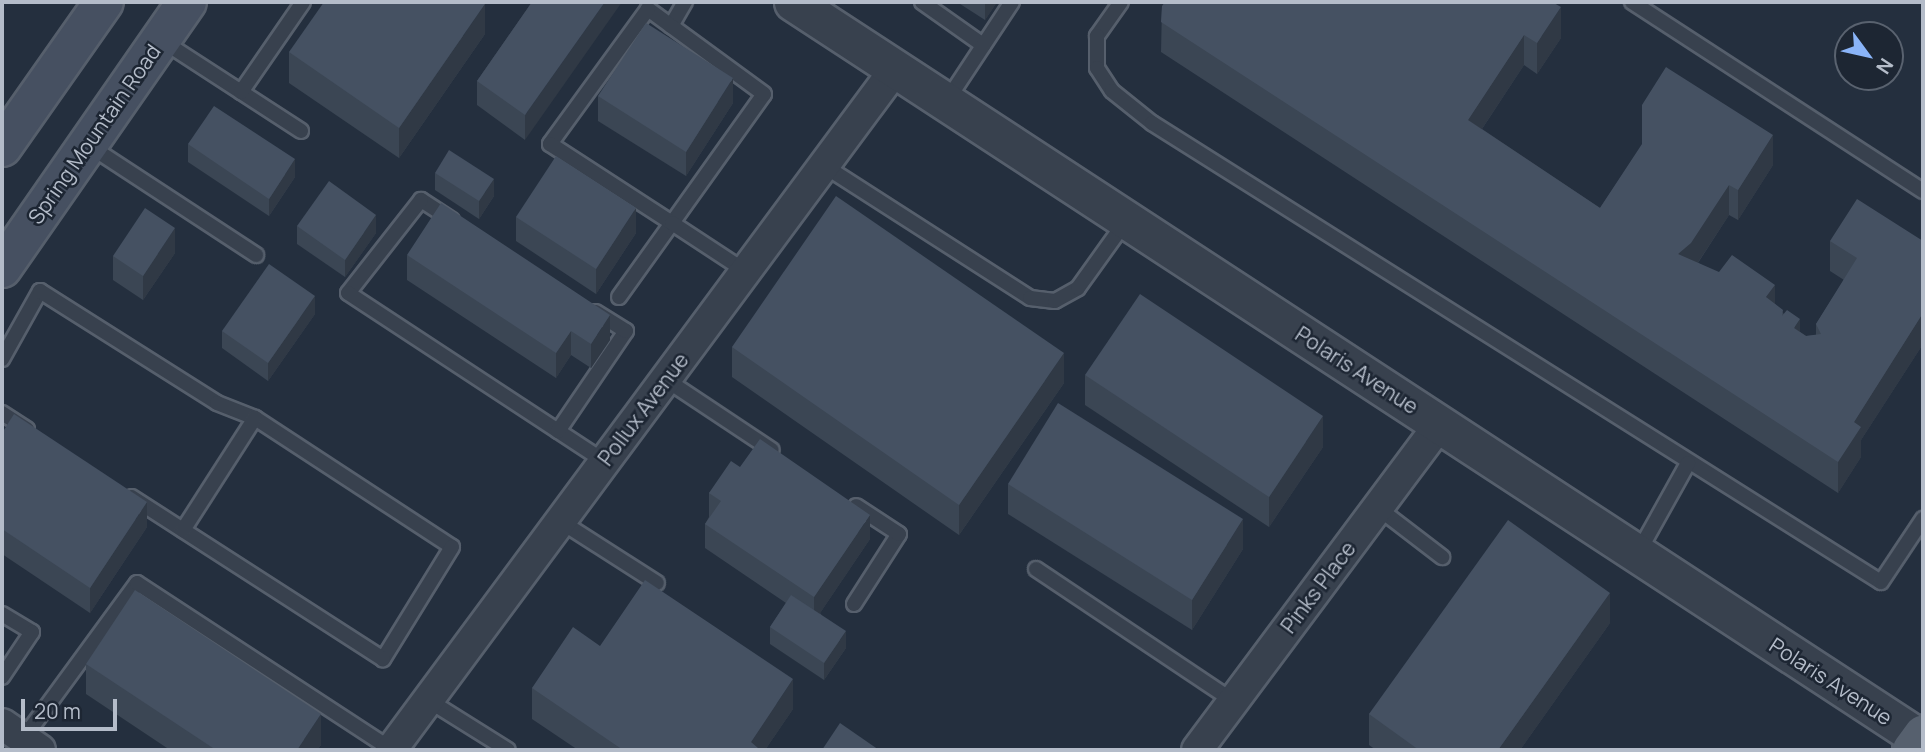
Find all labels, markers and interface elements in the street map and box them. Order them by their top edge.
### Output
north arrow [1834,21,1904,91]
street label: Spring Mountain Road [22,39,166,229]
text: N [1870,54,1900,79]
street label: Polaris Avenue [1291,321,1423,419]
street label: Pollux Avenue [592,348,694,470]
street label: Pinks Place [1275,536,1361,638]
street label: Polaris Avenue [1765,632,1897,730]
scale bar [24,686,121,730]
text: 20 m [34,697,81,725]

